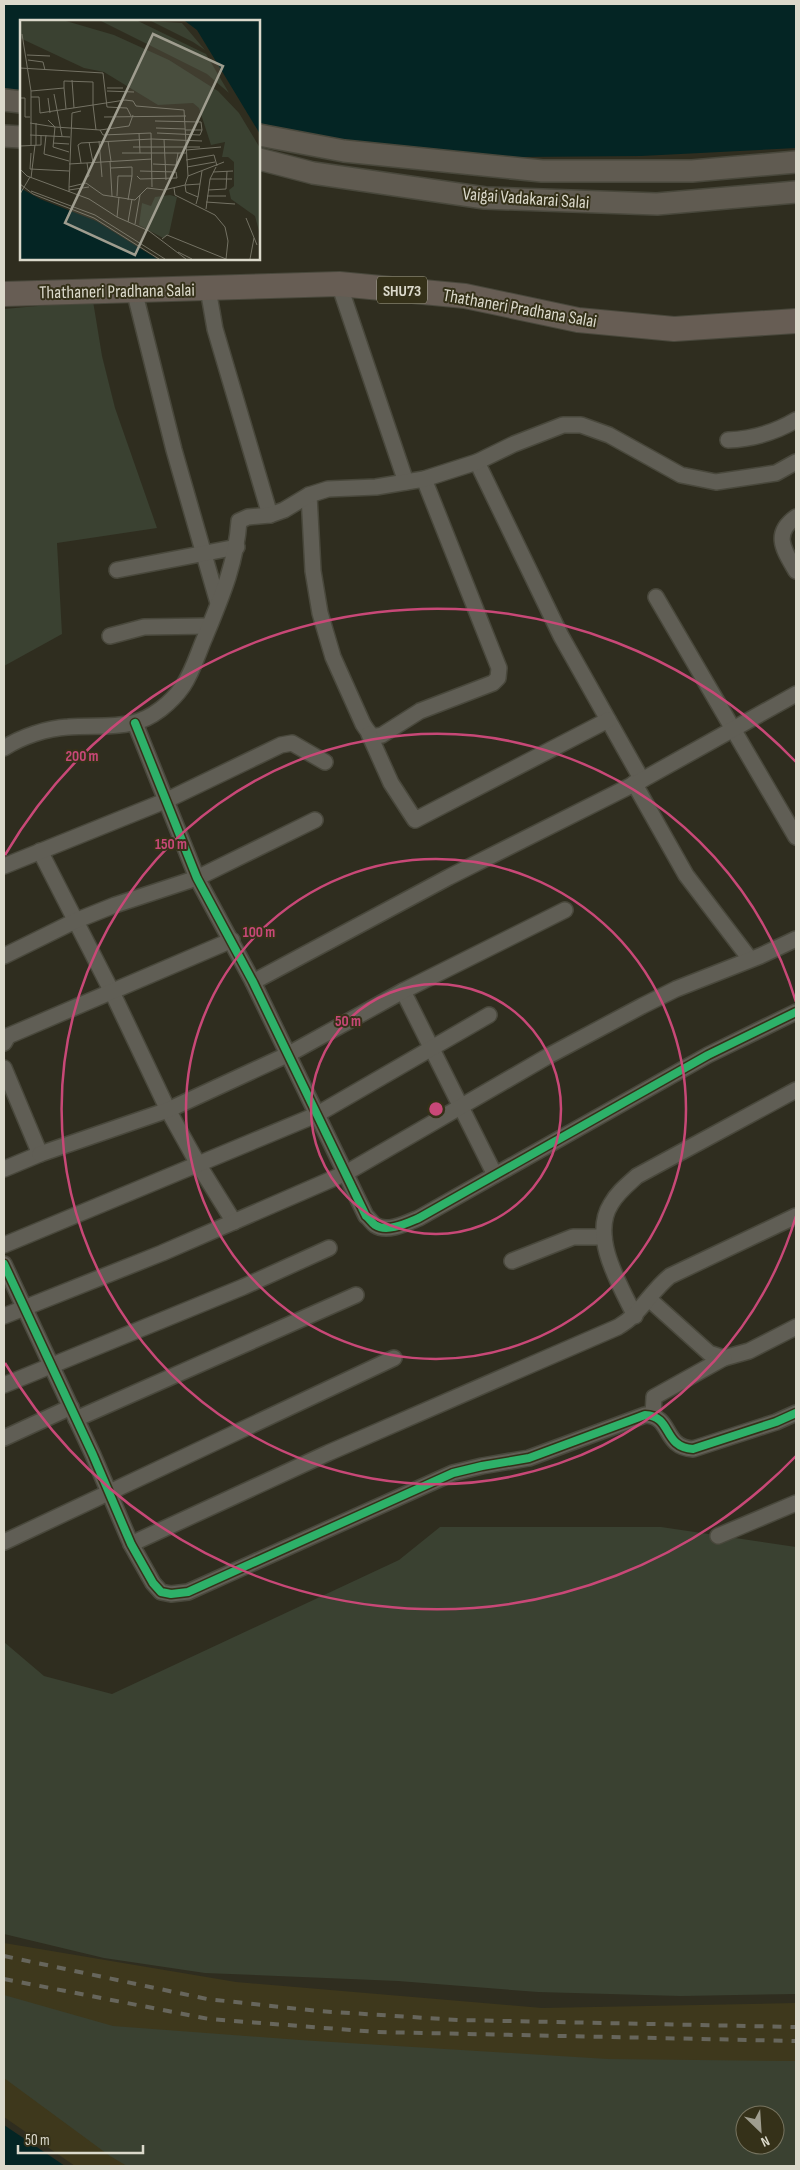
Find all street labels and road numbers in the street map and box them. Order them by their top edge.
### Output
street label: Vaigai Vadakarai Salai [462,184,590,213]
road number: SHU73 [377,276,427,304]
street label: Thathaneri Pradhana Salai [39,280,195,303]
street label: Thathaneri Pradhana Salai [442,285,598,332]

